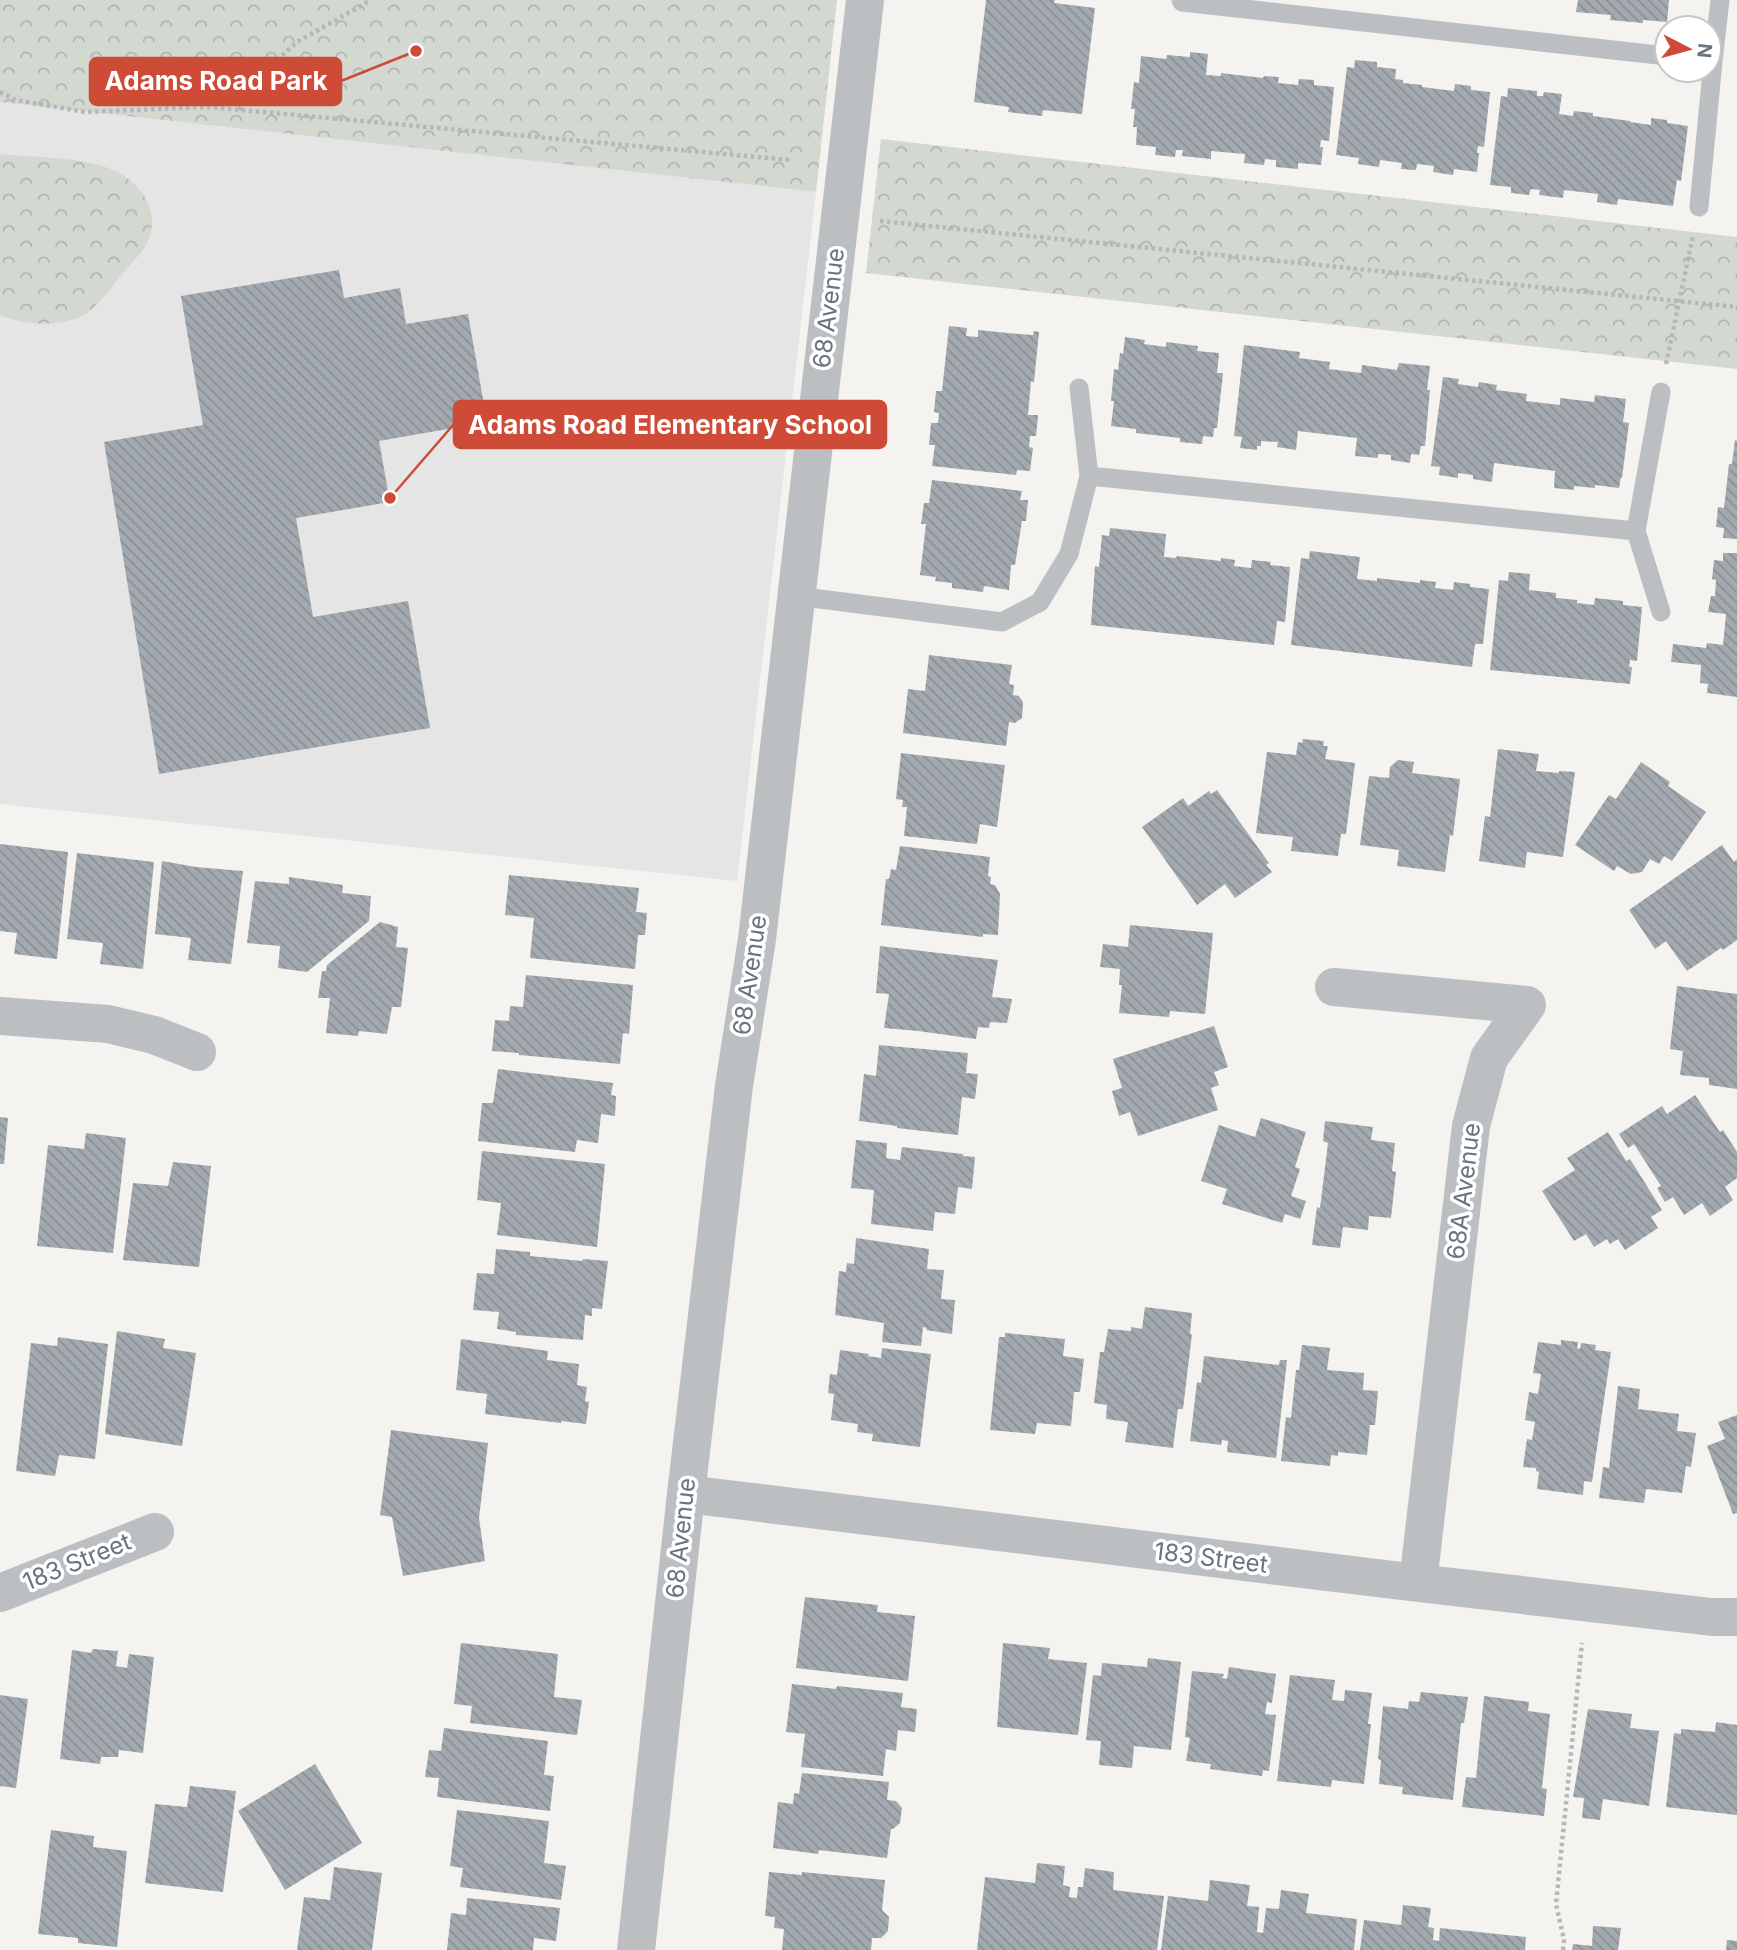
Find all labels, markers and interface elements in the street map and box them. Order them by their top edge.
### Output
north arrow [1653,14,1723,84]
text: N [1692,42,1717,59]
callout: Adams Road Park [90,58,341,105]
text: Adams Road Park [104,65,328,96]
street label: 68 Avenue [807,246,850,370]
callout: Adams Road Elementary School [454,401,886,448]
text: Adams Road Elementary School [468,409,872,440]
street label: 68 Avenue [727,913,772,1037]
street label: 68A Avenue [1441,1121,1486,1261]
street label: 68 Avenue [660,1476,701,1600]
street label: 183 Street [19,1527,135,1596]
street label: 183 Street [1153,1536,1270,1579]

